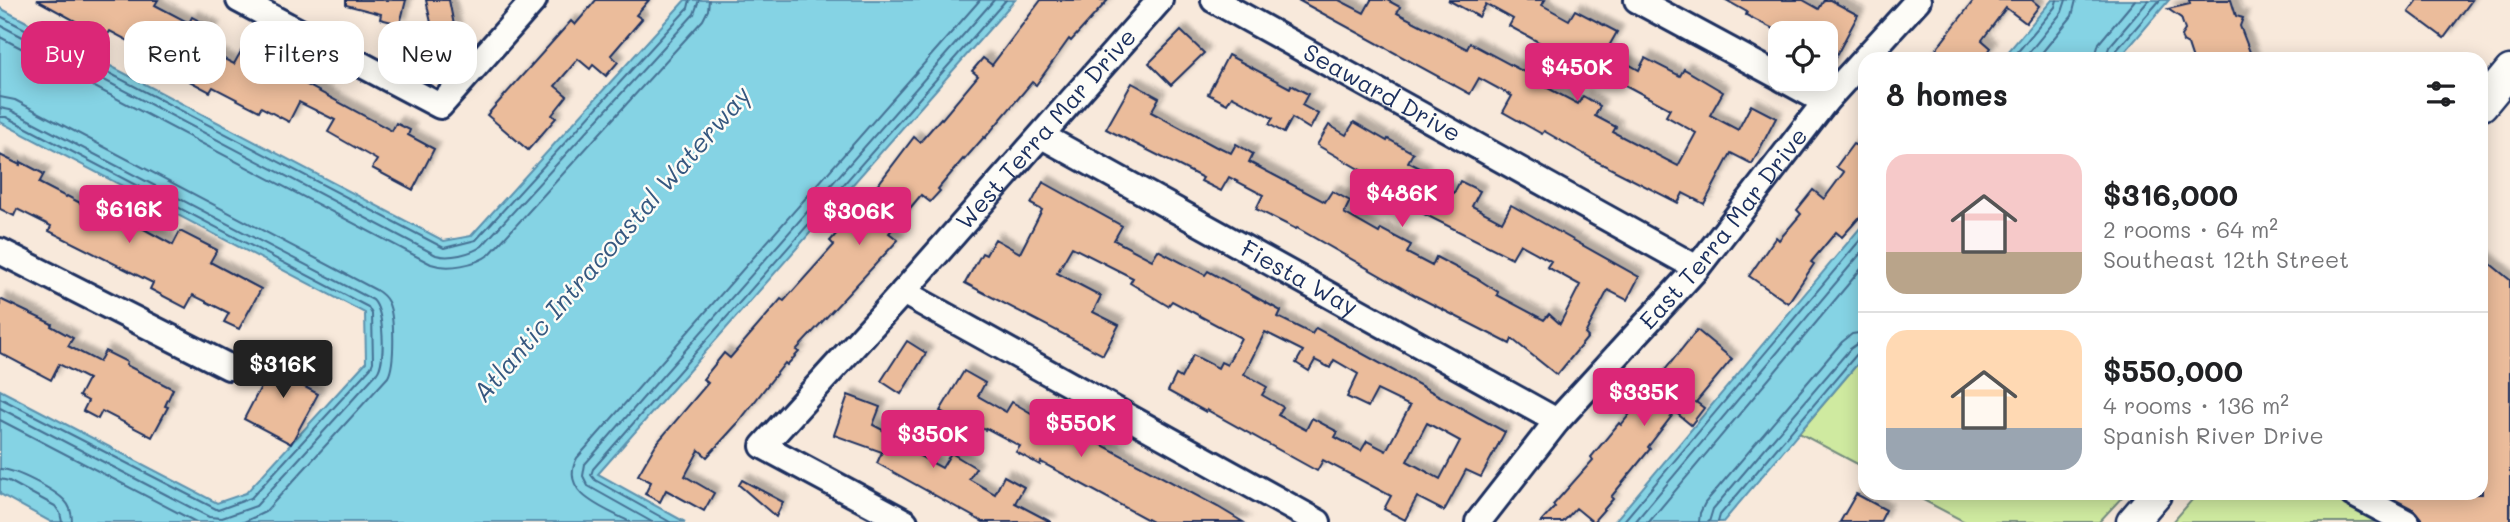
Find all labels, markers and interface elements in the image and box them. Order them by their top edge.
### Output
chip: Buy [21,21,110,84]
chip: Rent [124,21,226,84]
chip: Filters [240,21,364,84]
chip: New [378,21,477,84]
street label: West Terra Mar Drive [948,21,1142,235]
map controls [1768,21,1838,91]
button: locate [1768,21,1838,91]
street label: Seaward Drive [1298,36,1467,148]
pin: $450K [1528,43,1626,103]
text: $450K [1541,51,1613,81]
text: 8 homes [1886,74,2008,114]
icon: filters [2422,75,2460,113]
water label: Atlantic Intracoastal Waterway [465,78,758,408]
street label: East Terra Mar Drive [1632,121,1814,335]
pin: $486K [1353,170,1451,229]
text: $316,000 [2103,174,2238,214]
text: $486K [1366,177,1438,207]
icon: home [1942,182,2026,266]
pin: $616K [80,186,178,245]
pin: $306K [810,188,908,247]
text: $616K [95,193,163,223]
text: $306K [823,195,895,225]
text: 2 rooms · 64 m² [2103,214,2278,244]
street label: Fiesta Way [1236,232,1364,322]
text: Southeast 12th Street [2103,244,2349,274]
pin: $316K [234,340,332,400]
text: $316K [249,348,317,378]
text: $550,000 [2103,350,2243,390]
icon: home [1942,358,2026,442]
pin: $335K [1595,368,1693,428]
text: $335K [1609,376,1679,406]
text: 4 rooms · 136 m² [2103,390,2289,420]
pin: $550K [1032,400,1130,459]
text: $550K [1045,407,1117,437]
pin: $350K [884,410,982,470]
text: $350K [897,418,969,448]
text: Spanish River Drive [2103,420,2324,450]

